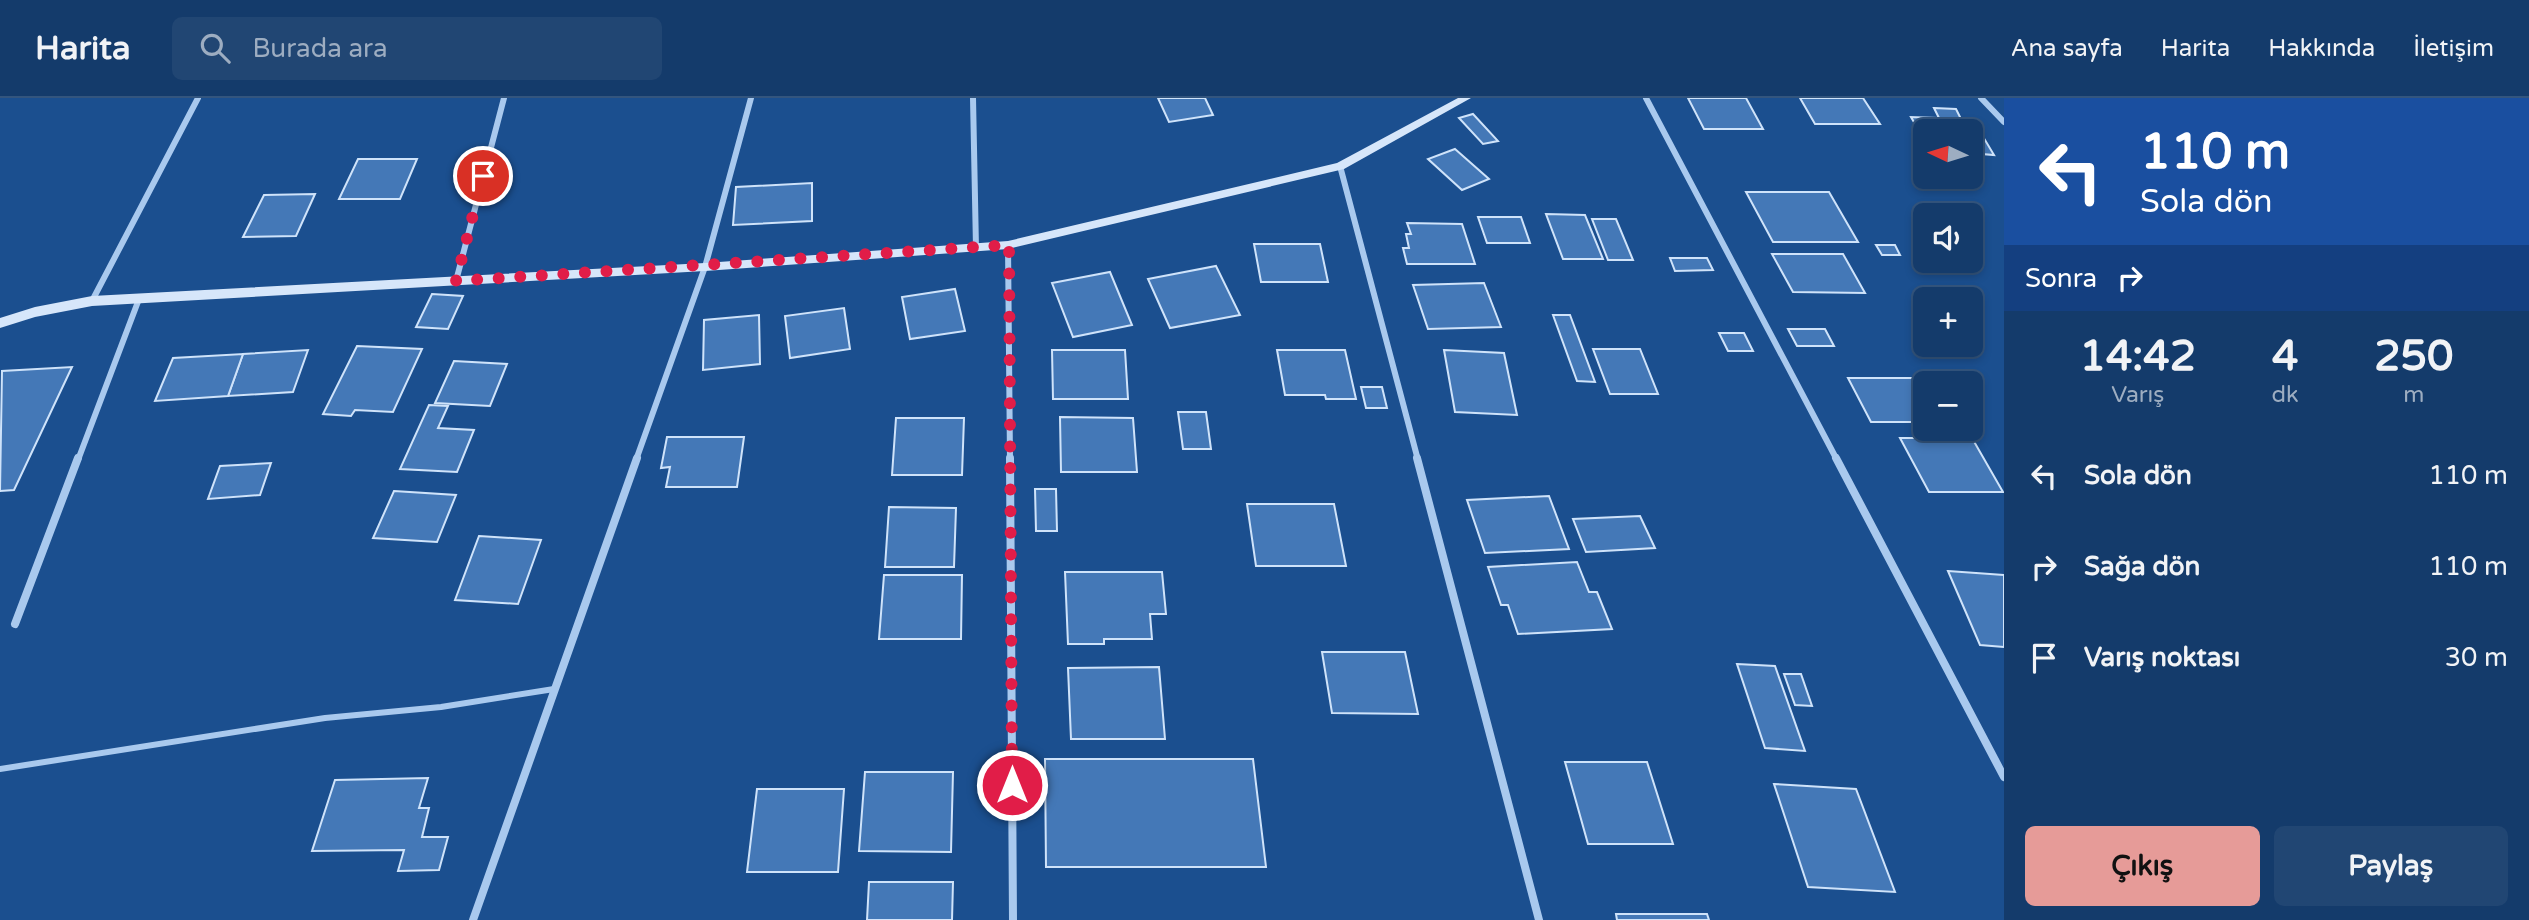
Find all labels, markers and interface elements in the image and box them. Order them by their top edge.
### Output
search box [172,17,662,80]
text: Harita [35,29,130,68]
icon: search [196,29,234,67]
text: Burada ara [252,33,388,64]
text: Ana sayfa [2011,34,2123,63]
text: Harita [2161,34,2230,63]
text: Hakkında [2268,34,2375,63]
text: İletişim [2413,34,2494,63]
north arrow [1913,119,1983,189]
map controls [1913,119,1983,441]
text: 110 m [2140,123,2290,182]
icon: left [2025,126,2116,217]
pin [453,146,513,206]
icon: arrive [464,157,502,195]
text: Sola dön [2140,183,2273,221]
button: sound [1913,203,1983,273]
icon: right [2111,259,2149,297]
text: Sonra [2025,263,2097,294]
button: + [1913,287,1983,357]
text: 14:42 [2080,331,2196,382]
text: 4 [2272,331,2298,382]
text: 250 [2374,331,2453,382]
button: − [1913,371,1983,441]
text: Varış [2111,381,2164,409]
text: dk [2272,381,2299,409]
text: m [2403,381,2424,409]
icon: left [2025,457,2063,495]
text: Sola dön [2084,460,2192,491]
text: 110 m [2428,460,2508,491]
icon: right [2025,548,2063,586]
text: Sağa dön [2084,551,2200,582]
text: 110 m [2428,551,2508,582]
icon: arrive [2025,639,2063,677]
text: Varış noktası [2084,642,2240,673]
text: 30 m [2445,642,2508,673]
position arrow [975,748,1049,822]
button: Çıkış [2025,826,2260,906]
button: Paylaş [2274,826,2508,906]

